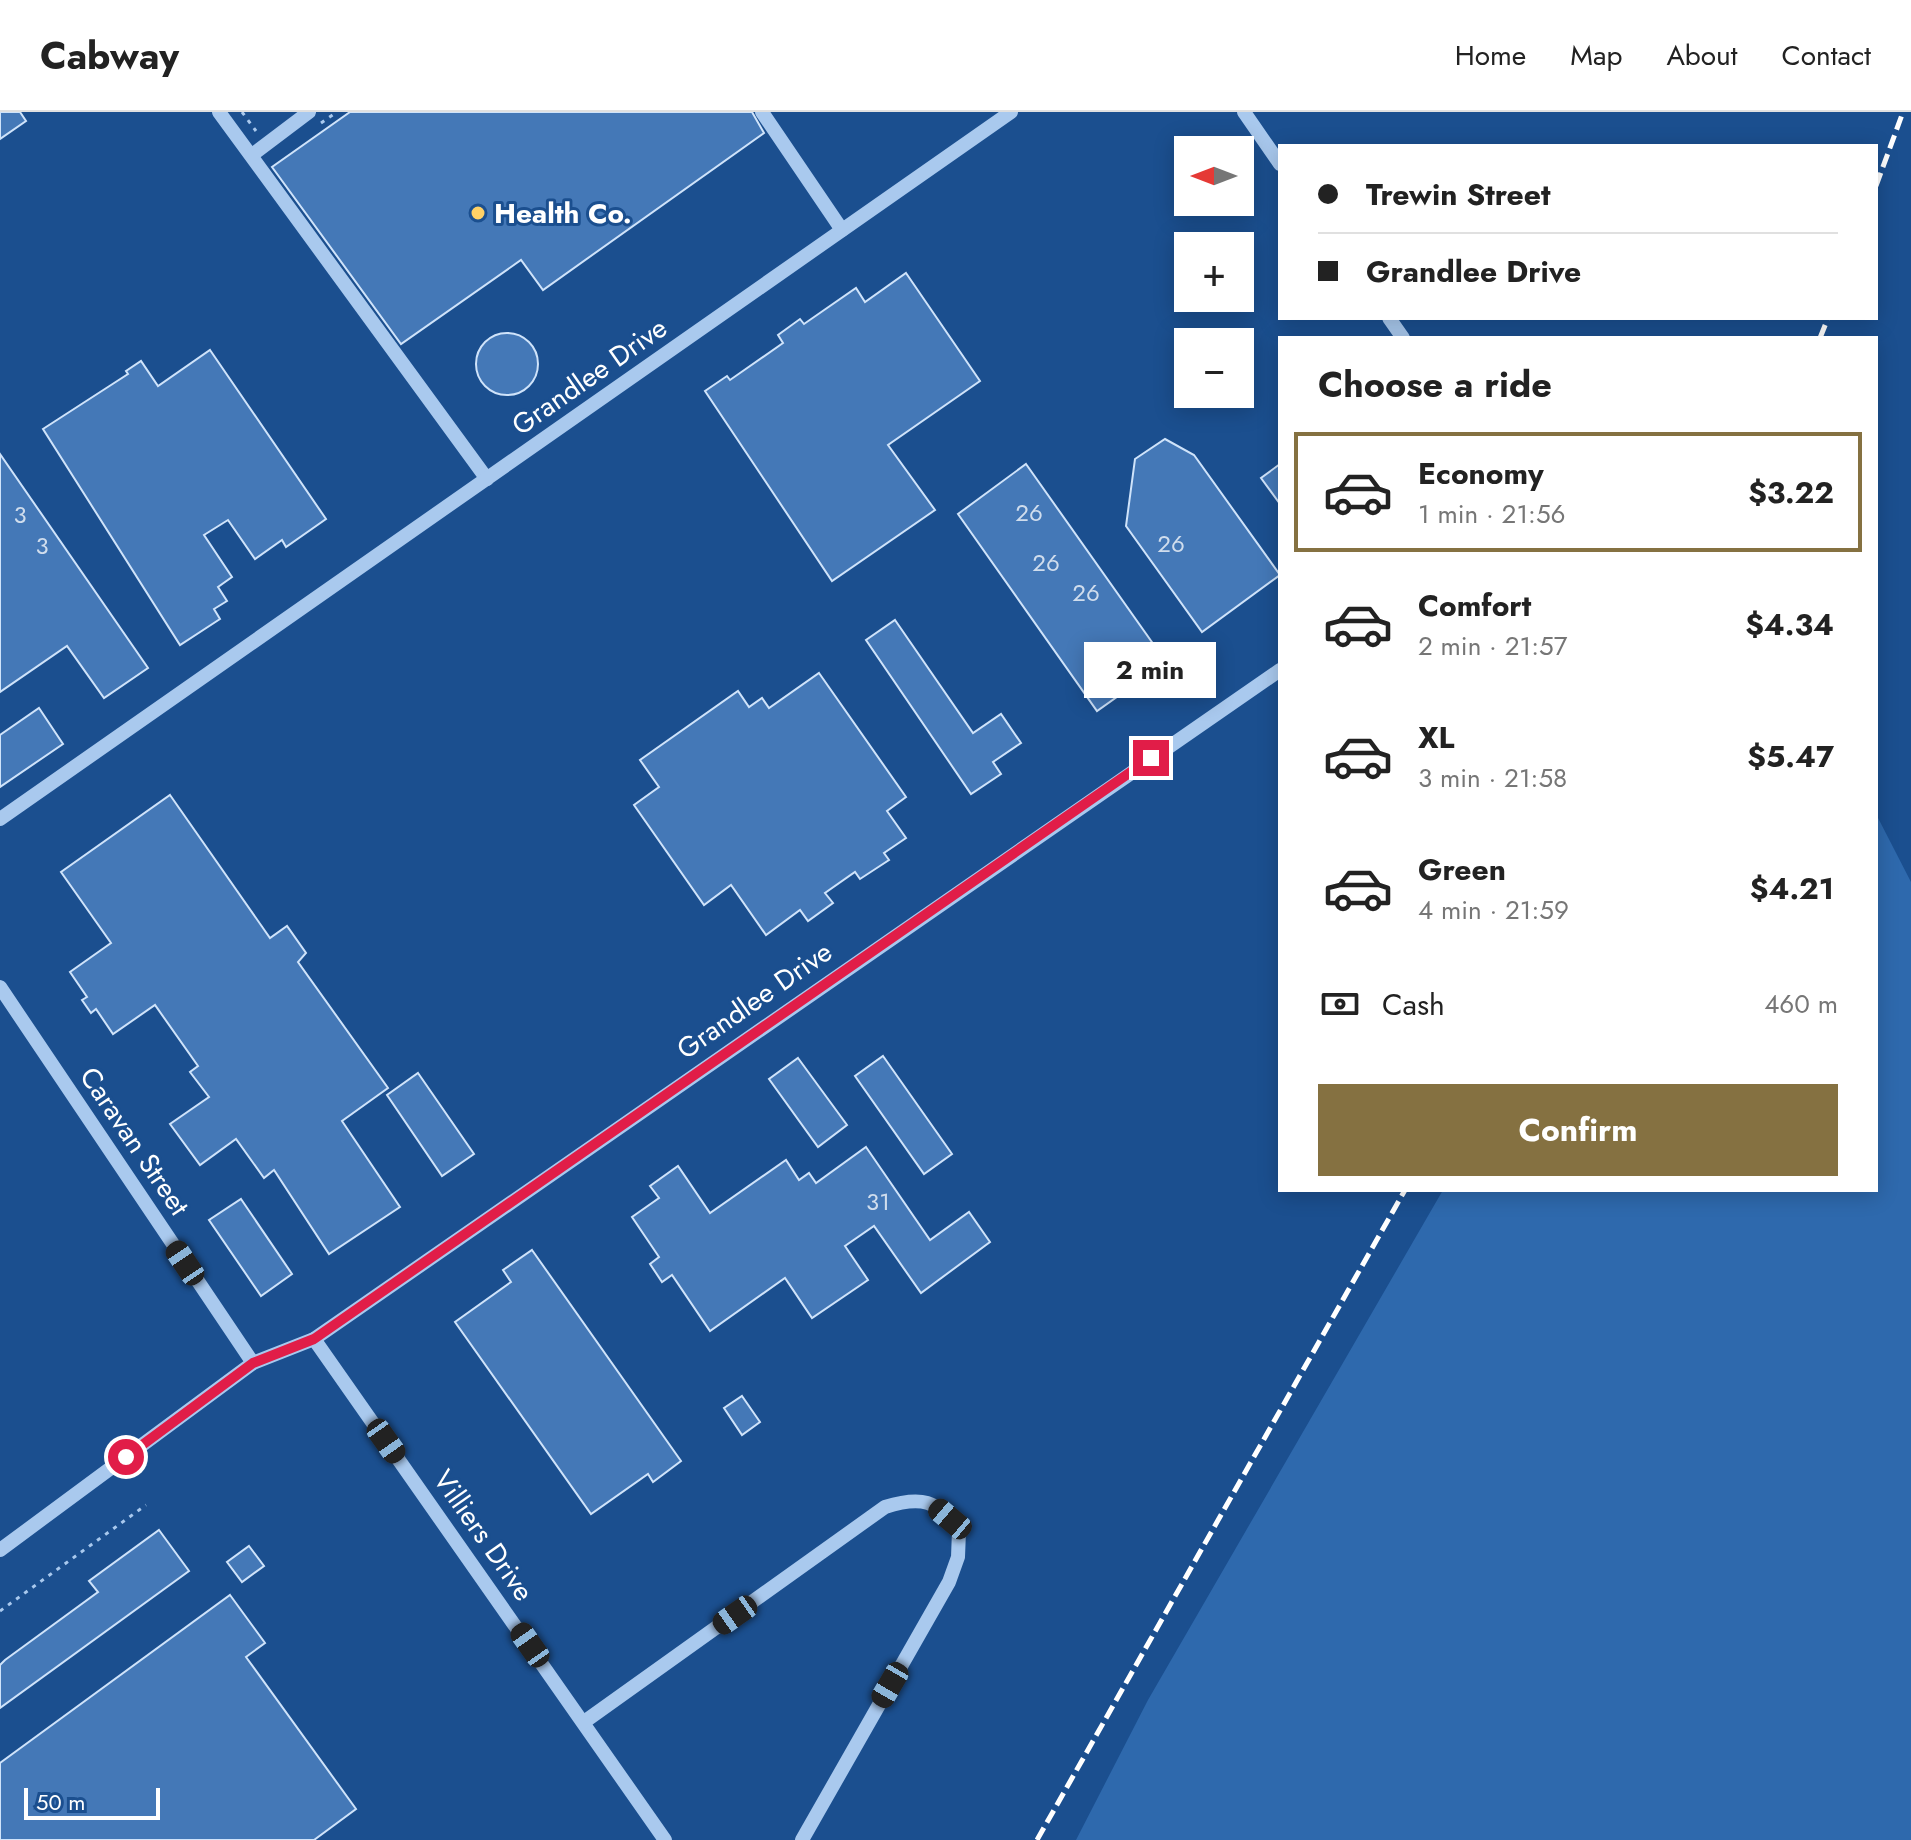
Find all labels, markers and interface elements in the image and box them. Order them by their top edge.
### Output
text: Cabway [40,28,179,83]
text: Home [1455,35,1526,76]
text: Map [1570,35,1622,76]
text: About [1666,35,1738,76]
text: Contact [1782,35,1871,76]
north arrow [1174,136,1254,216]
map controls [1174,136,1254,408]
text: Trewin Street [1366,173,1551,216]
place label: Health Co. [494,193,632,234]
marker: Health Co. [469,204,487,222]
button: + [1174,232,1254,312]
text: Grandlee Drive [1366,250,1581,293]
street label: Grandlee Drive [503,308,675,445]
button: − [1174,328,1254,408]
text: Choose a ride [1318,358,1552,410]
text: Economy [1418,452,1544,495]
icon: car [1322,456,1394,528]
text: $3.22 [1748,471,1834,514]
house number: 26 [1015,495,1043,530]
text: 1 min · 21:56 [1418,495,1566,533]
house number: 3 [13,497,27,532]
house number: 26 [1157,526,1185,561]
house number: 3 [35,528,49,563]
house number: 26 [1032,545,1060,580]
house number: 26 [1072,575,1100,610]
text: Comfort [1418,584,1531,627]
icon: car [1322,588,1394,660]
text: $4.34 [1745,603,1834,646]
text: 2 min · 21:57 [1418,627,1567,665]
callout: 2 min [1085,642,1217,698]
text: 2 min [1116,651,1184,689]
text: XL [1418,716,1454,759]
icon: car [1322,720,1394,792]
text: $5.47 [1747,735,1834,778]
route end [1133,740,1169,776]
text: 3 min · 21:58 [1418,759,1567,797]
text: Green [1418,848,1506,891]
icon: car [1322,852,1394,924]
text: $4.21 [1750,867,1834,910]
text: 4 min · 21:59 [1418,891,1569,929]
street label: Grandlee Drive [668,932,840,1069]
icon: cash [1318,982,1362,1026]
text: Cash [1382,983,1445,1026]
text: 460 m [1764,985,1838,1023]
street label: Caravan Street [70,1059,200,1224]
button: Confirm [1318,1084,1838,1176]
house number: 31 [866,1184,890,1219]
car [162,1236,208,1290]
car [362,1414,410,1468]
route start [108,1439,144,1475]
street label: Villiers Drive [423,1461,544,1609]
car [924,1494,976,1544]
car [708,1591,762,1639]
car [506,1618,554,1672]
car [868,1658,912,1712]
scale bar [24,1784,160,1820]
text: 50 m [36,1786,85,1818]

